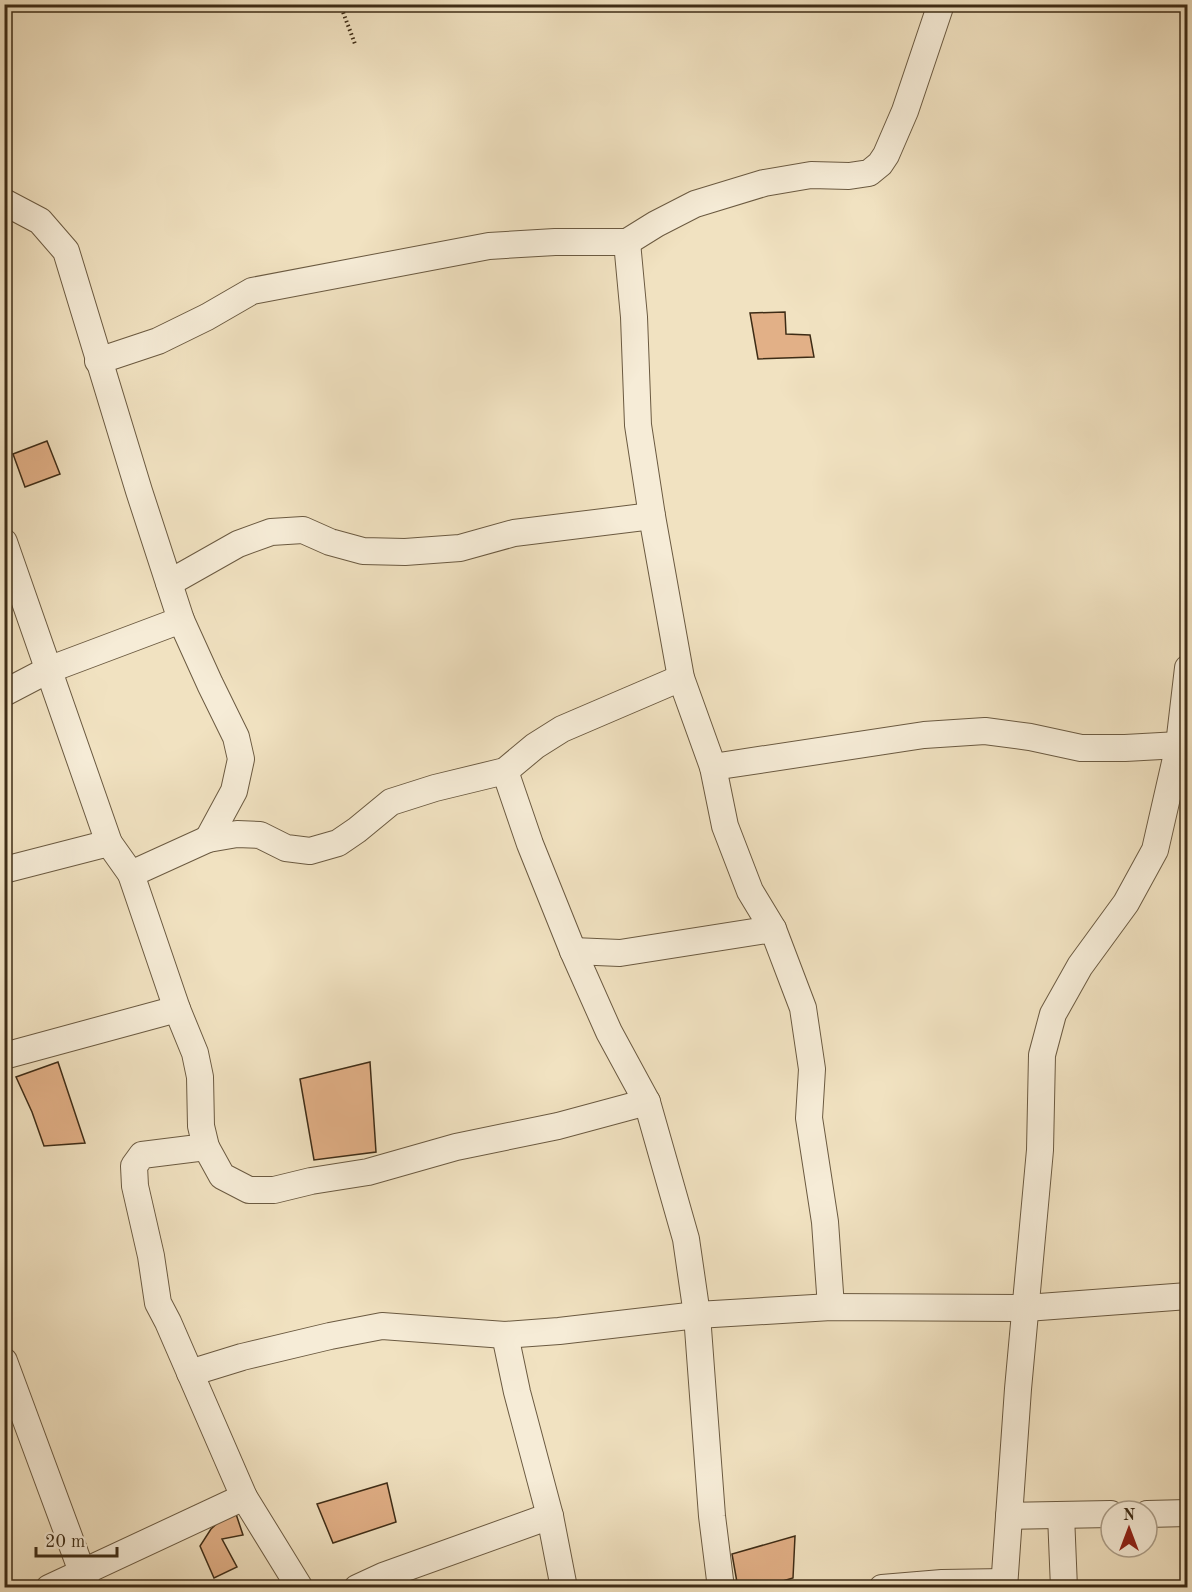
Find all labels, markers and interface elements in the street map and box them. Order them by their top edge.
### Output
north arrow [1099,1499,1159,1559]
text: N [1123,1508,1136,1524]
scale bar [36,1520,117,1558]
text: 20 m [45,1533,85,1551]

